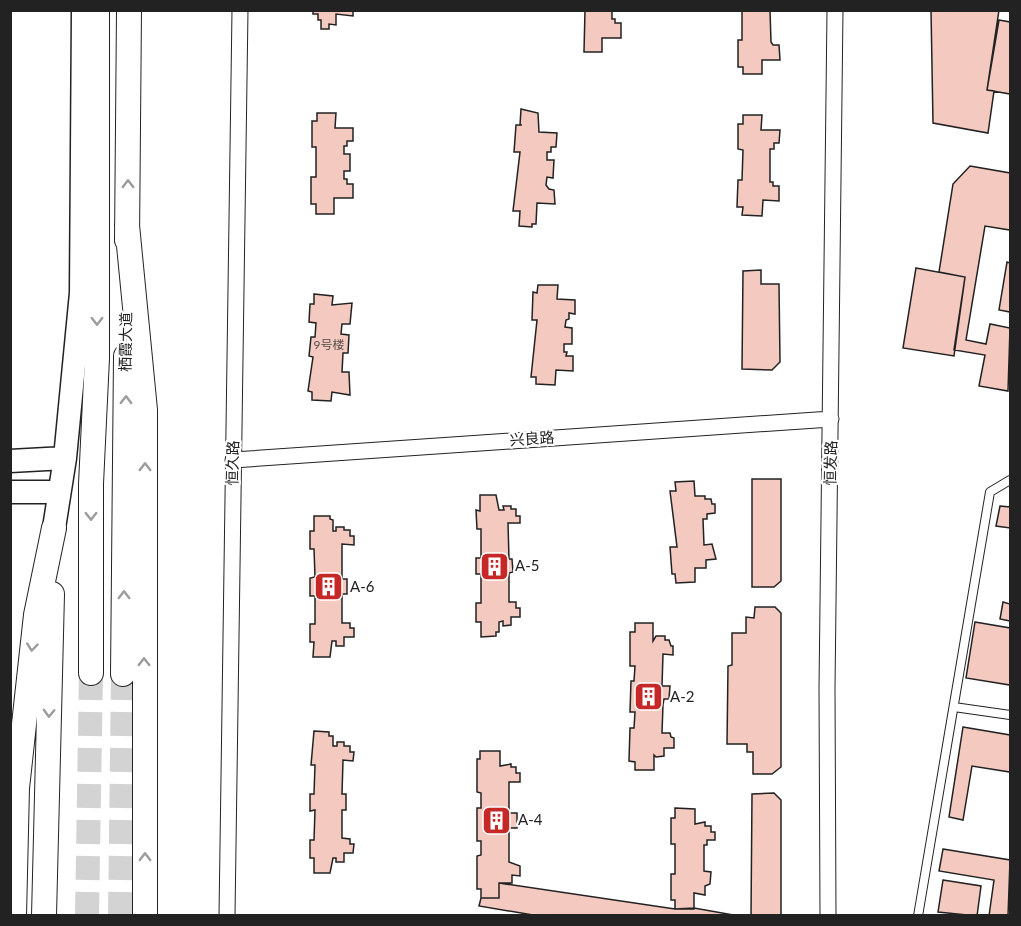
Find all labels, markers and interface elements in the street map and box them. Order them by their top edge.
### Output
one-way arrow [122,179,134,188]
street label: 栖霞大道 [115,312,135,372]
one-way arrow [91,316,103,325]
house number: 9号楼 [314,337,344,352]
one-way arrow [120,395,132,404]
street label: 兴良路 [509,427,555,449]
street label: 恒久路 [223,440,241,486]
street label: 恒发路 [821,440,839,486]
one-way arrow [139,463,151,472]
one-way arrow [85,511,97,520]
building icon: A-5 [478,550,510,582]
place label: A-5 [515,556,539,574]
building icon: A-6 [313,571,345,603]
place label: A-6 [350,577,375,595]
one-way arrow [118,590,130,599]
one-way arrow [26,643,39,652]
one-way arrow [138,658,150,667]
building icon: A-2 [633,681,665,713]
place label: A-2 [670,687,694,705]
one-way arrow [43,708,55,717]
building icon: A-4 [481,804,513,836]
place label: A-4 [518,810,543,828]
one-way arrow [139,853,151,862]

